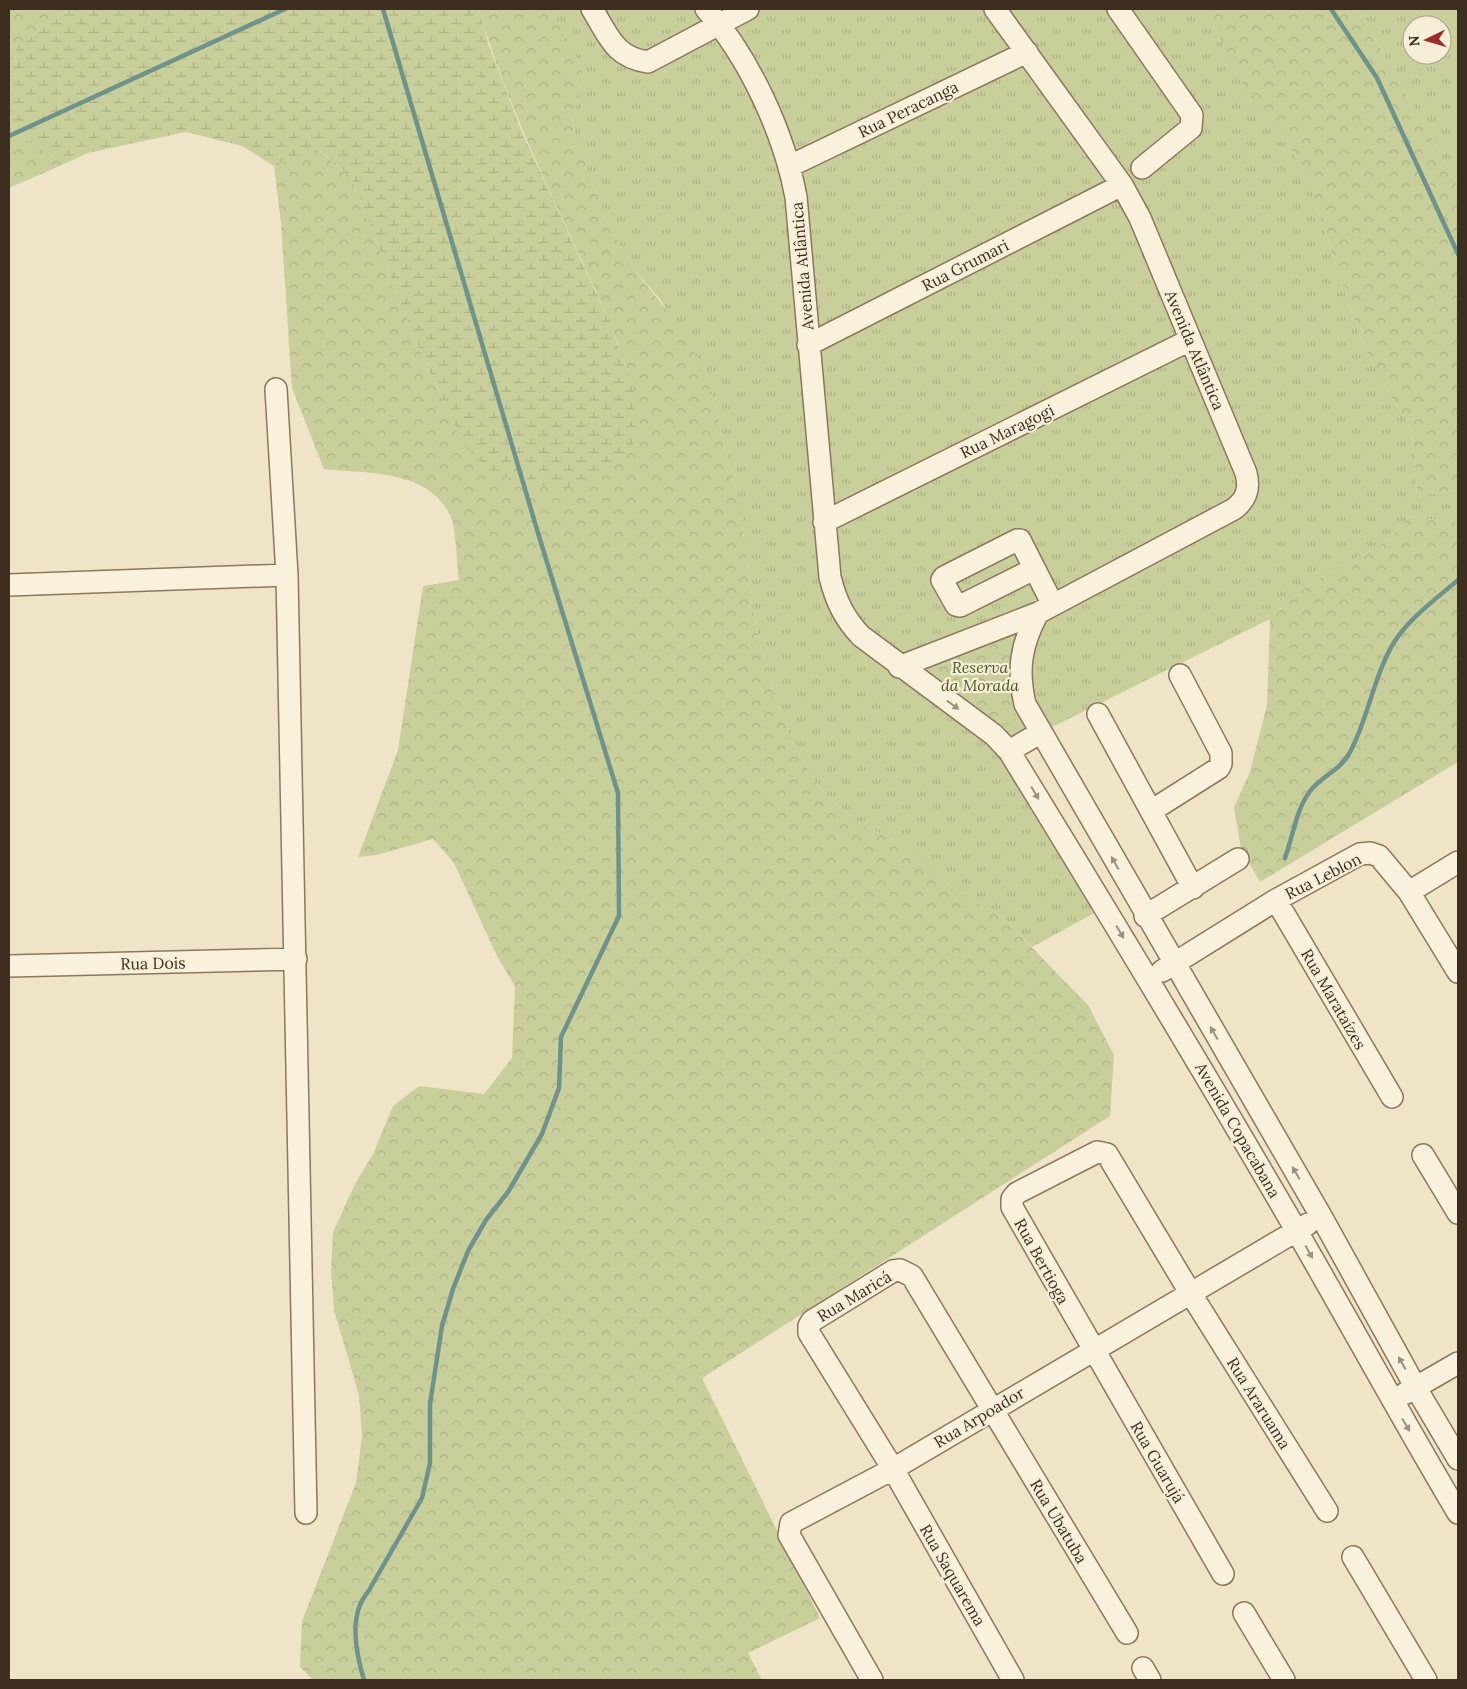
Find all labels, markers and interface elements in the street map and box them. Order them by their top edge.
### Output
north arrow [1402,15,1452,65]
text: N [1405,35,1423,47]
street label: Rua Peracanga [855,76,961,142]
street label: Avenida Atlântica [786,201,818,332]
street label: Rua Grumari [918,235,1012,295]
street label: Avenida Atlântica [1160,286,1229,413]
street label: Rua Maragogi [957,400,1057,462]
park label: Reserva da Morada [941,657,1019,695]
one-way arrow [946,700,959,711]
one-way arrow [1030,786,1039,799]
street label: Rua Leblon [1282,848,1365,904]
one-way arrow [1110,856,1119,869]
one-way arrow [1115,925,1124,938]
street label: Rua Marataízes [1297,945,1371,1053]
street label: Rua Dois [120,952,186,974]
one-way arrow [1210,1026,1219,1040]
street label: Avenida Copacabana [1191,1058,1285,1201]
one-way arrow [1292,1166,1300,1181]
street label: Rua Bertioga [1010,1215,1074,1307]
one-way arrow [1305,1245,1313,1260]
street label: Rua Maricá [813,1266,895,1326]
street label: Rua Araruama [1223,1353,1295,1453]
one-way arrow [1398,1357,1407,1370]
street label: Rua Arpoador [930,1382,1028,1452]
street label: Rua Guarujá [1127,1418,1189,1506]
one-way arrow [1401,1418,1410,1431]
street label: Rua Ubatuba [1026,1475,1092,1567]
street label: Rua Saquarema [916,1520,990,1630]

